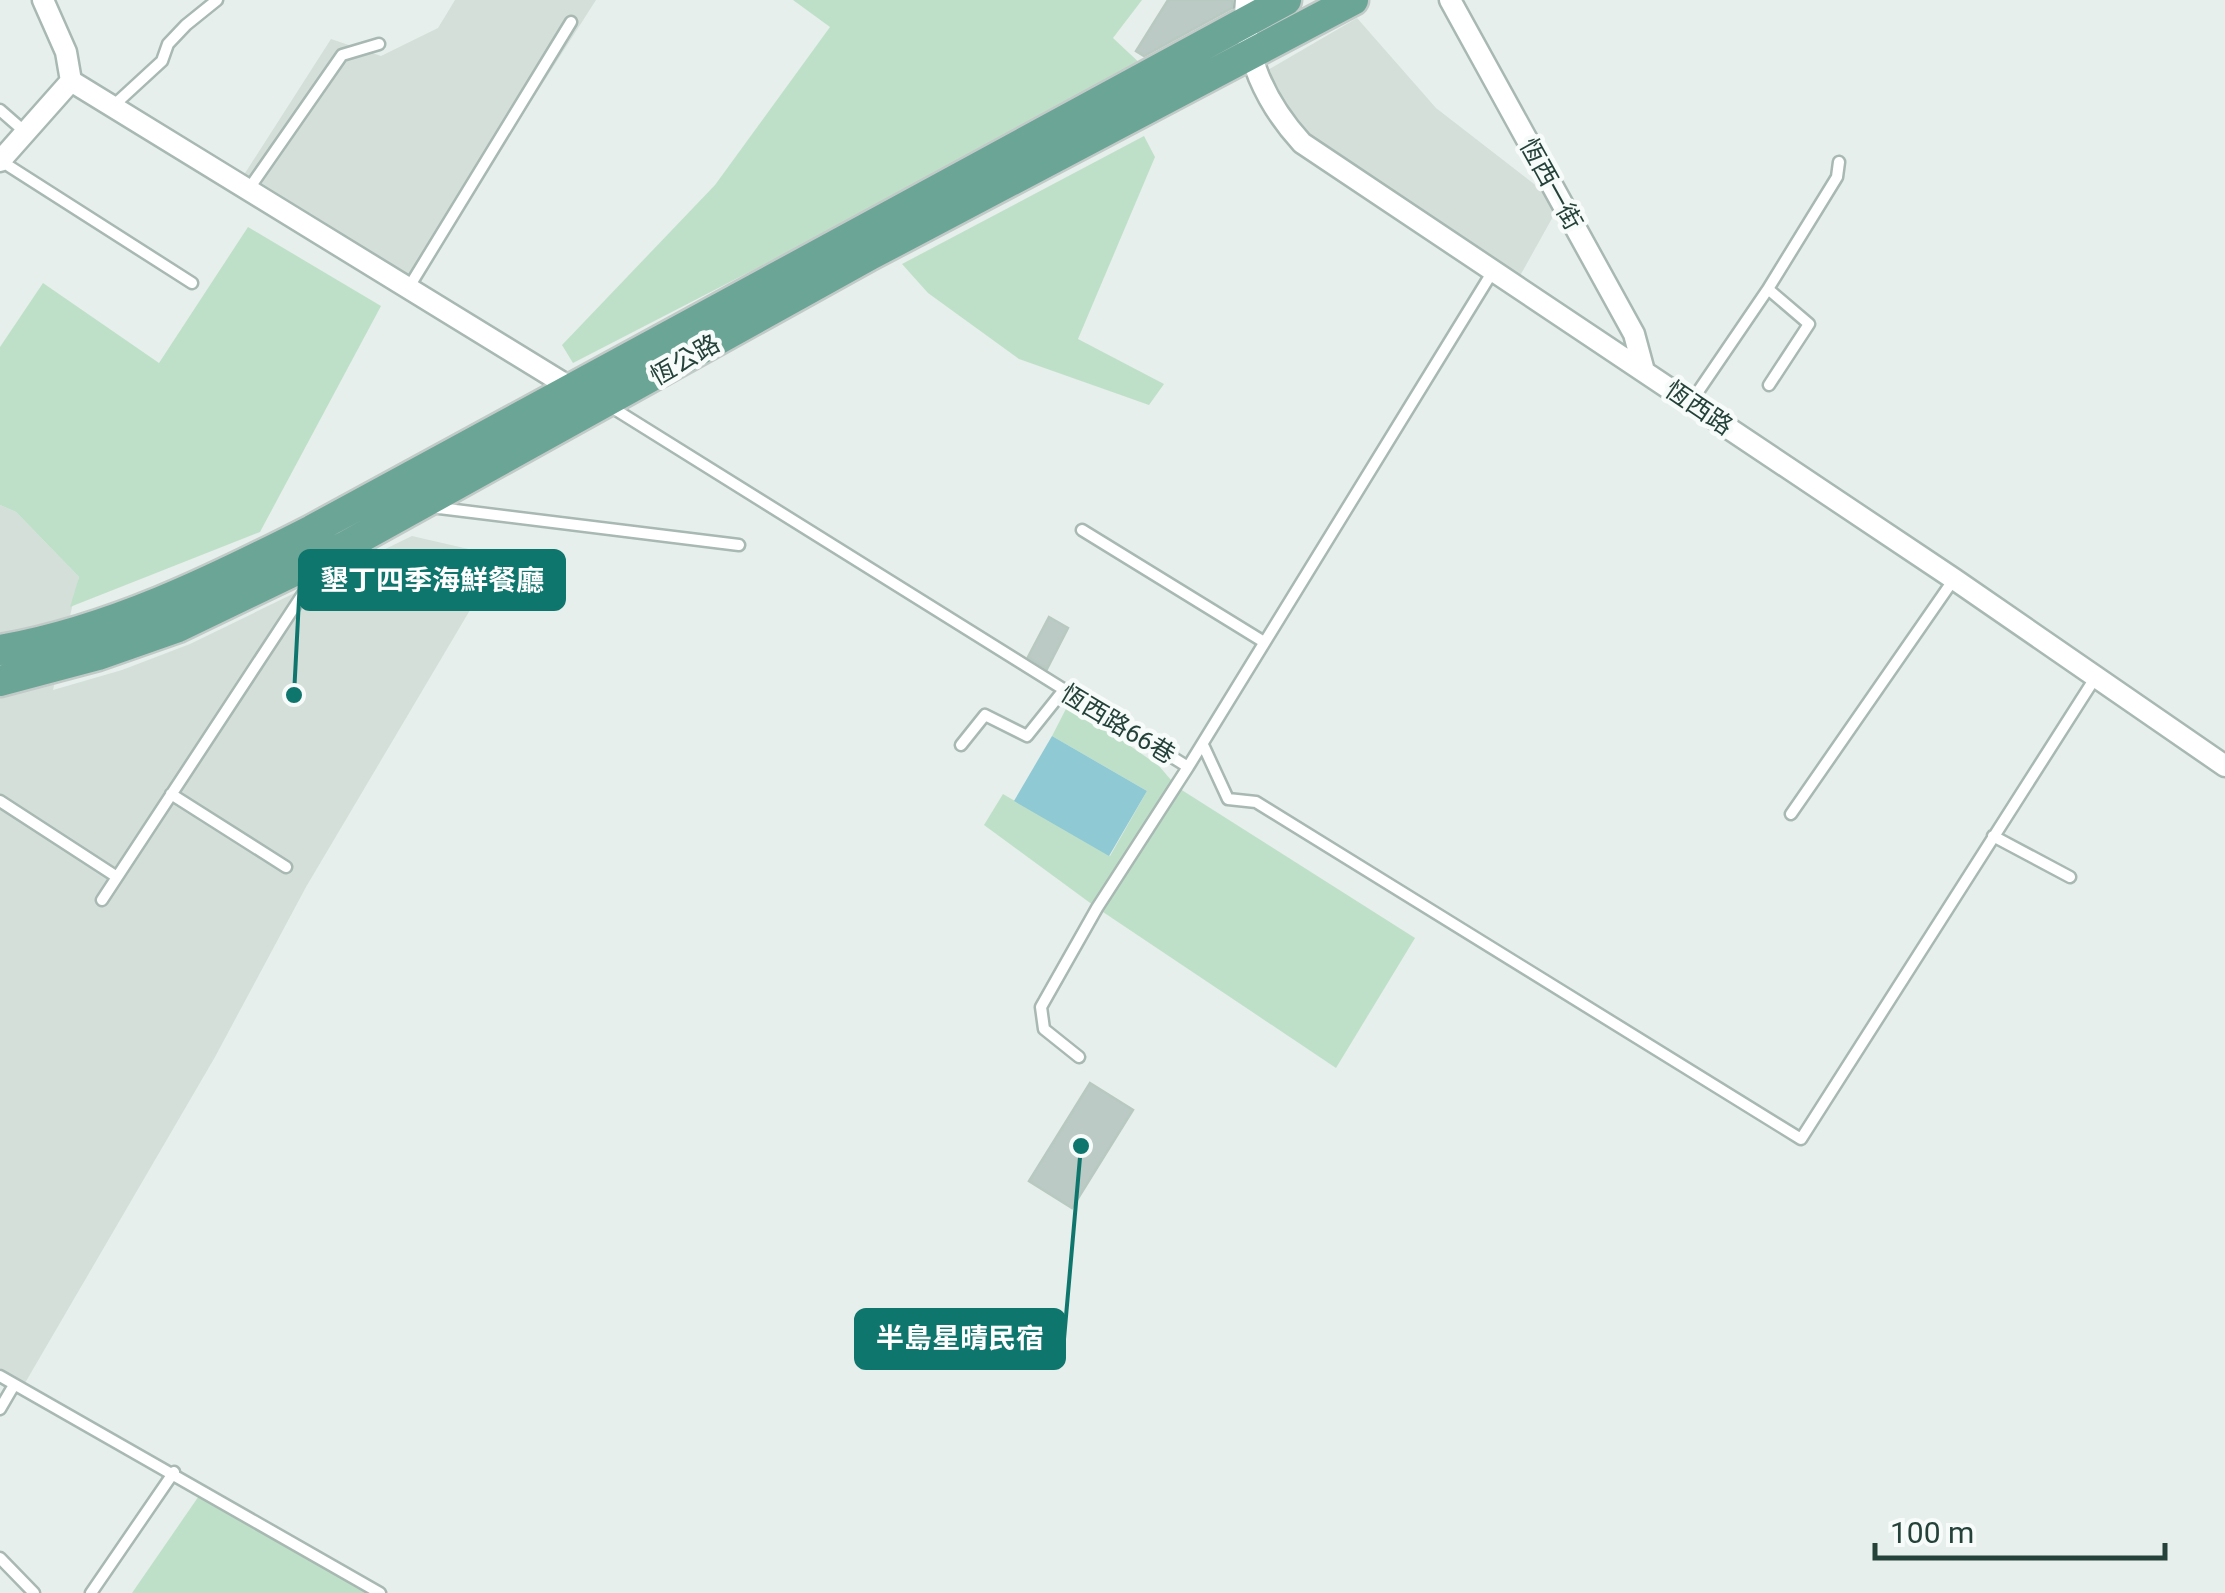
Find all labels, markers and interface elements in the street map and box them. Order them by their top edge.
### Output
street label: 恆西一街 [1514,133,1588,235]
street label: 恆公路 [645,329,725,391]
street label: 恆西路 [1660,375,1738,441]
callout: 墾丁四季海鮮餐廳 [300,551,564,609]
text: 墾丁四季海鮮餐廳 [320,564,544,597]
street label: 恆西路66巷 [1056,679,1180,769]
callout: 半島星晴民宿 [856,1310,1064,1368]
text: 半島星晴民宿 [876,1322,1044,1355]
scale bar [1875,1498,2165,1560]
text: 100 m [1890,1515,1974,1550]

